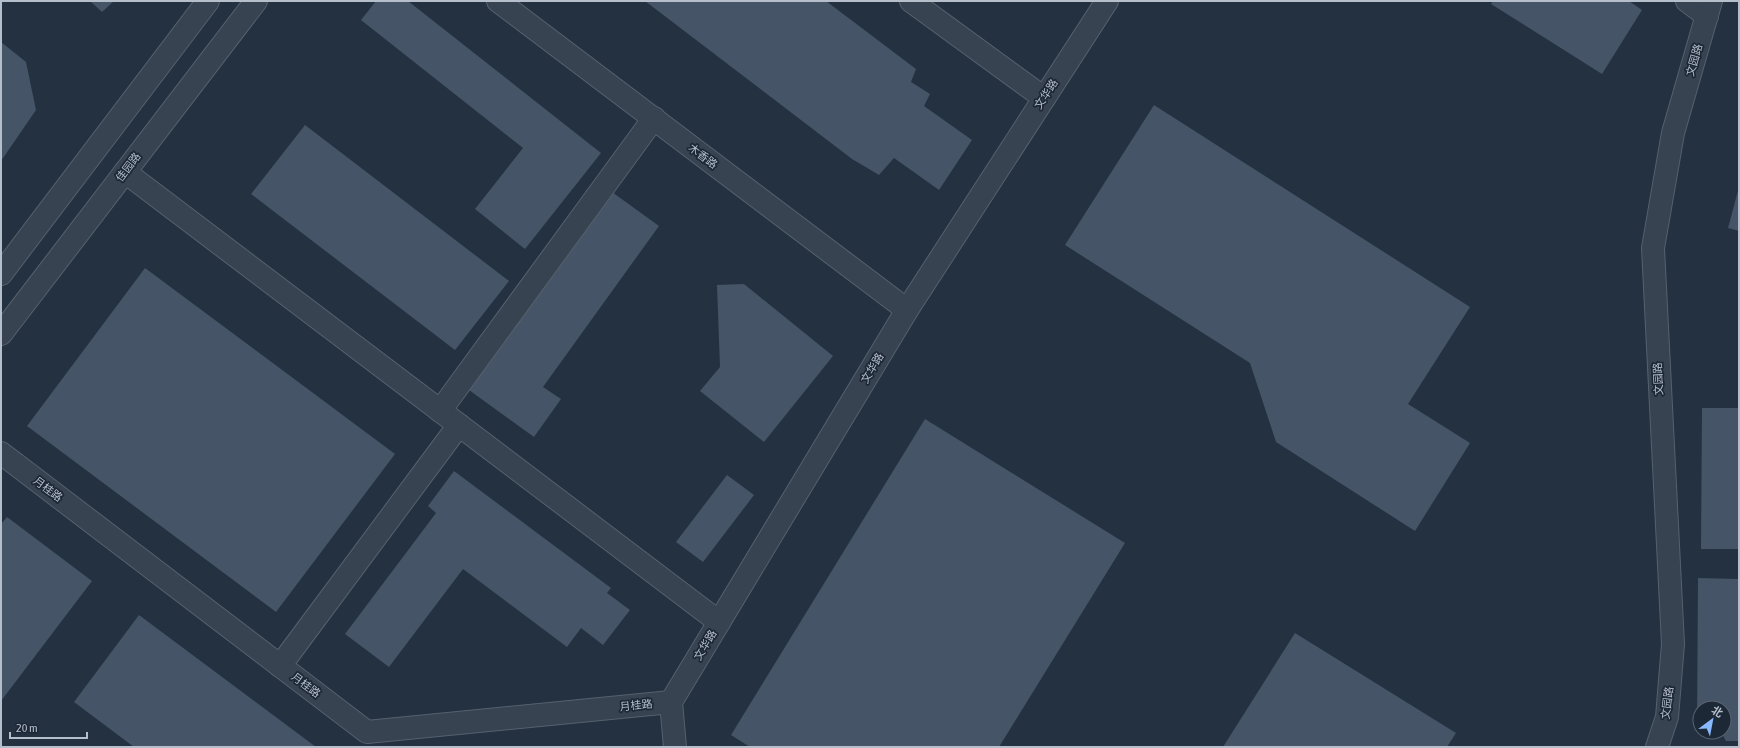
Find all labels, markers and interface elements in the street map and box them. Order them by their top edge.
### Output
street label: 文园路 [1684,42,1704,78]
street label: 文华路 [1032,77,1060,111]
street label: 木香路 [686,141,720,171]
street label: 佳园路 [113,150,143,184]
street label: 文华路 [858,351,886,385]
street label: 文园路 [1651,362,1665,396]
street label: 月桂路 [31,474,65,504]
street label: 文华路 [691,628,719,662]
street label: 月桂路 [289,670,323,700]
street label: 文园路 [1659,686,1675,720]
street label: 月桂路 [619,697,653,713]
north arrow [1692,700,1732,740]
text: 北 [1709,704,1725,720]
scale bar [10,714,87,740]
text: 20 m [16,721,38,735]

